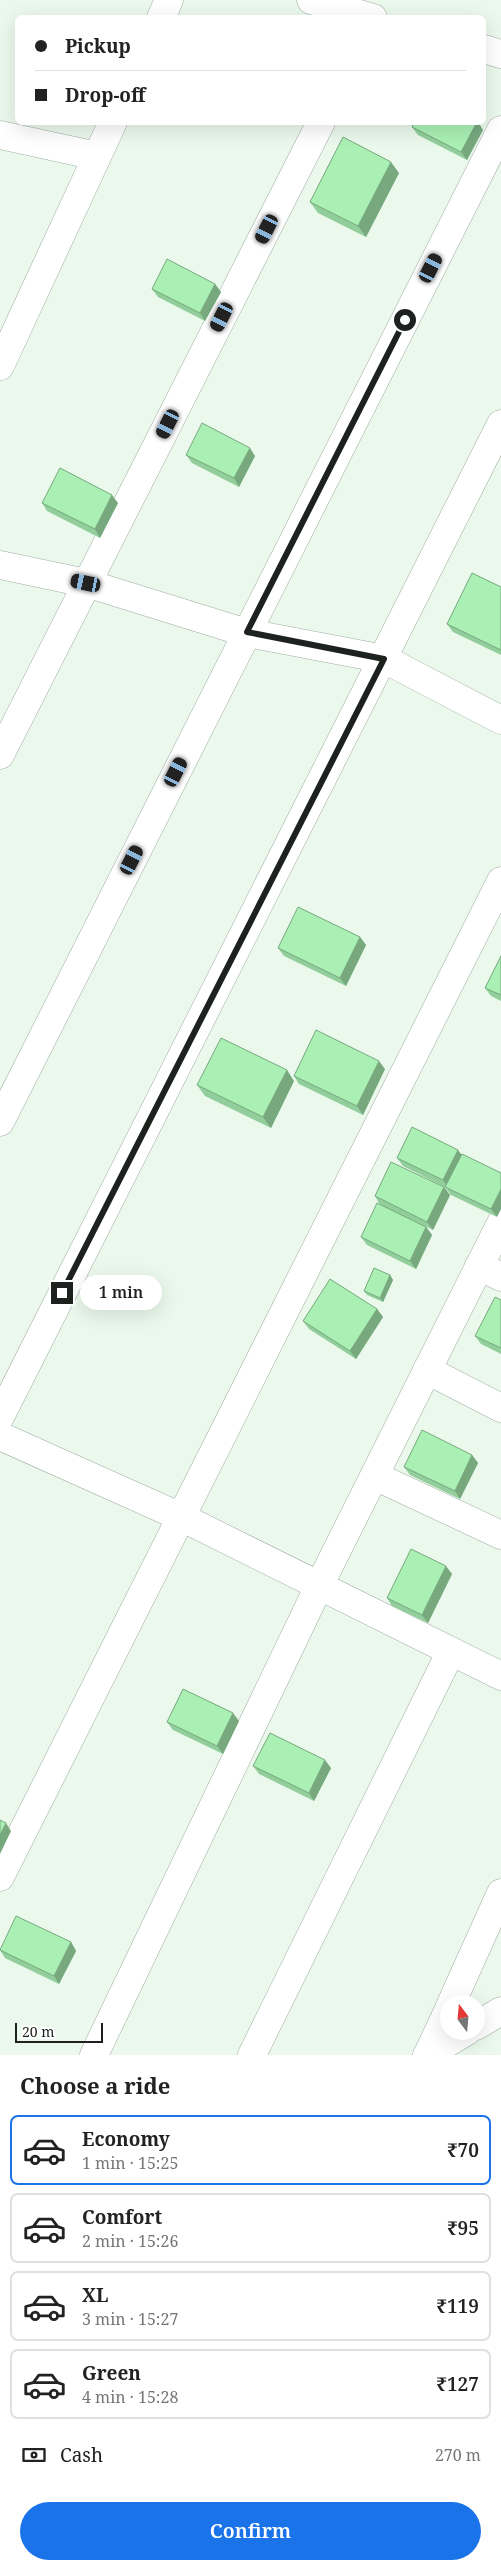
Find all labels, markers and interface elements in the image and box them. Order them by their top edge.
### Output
text: Pickup [65,33,131,59]
text: Drop-off [65,82,145,108]
car [253,212,280,246]
car [417,251,444,285]
car [208,300,235,334]
route start [394,309,416,331]
car [154,407,181,441]
car [69,573,102,593]
car [162,755,189,789]
car [118,843,145,877]
callout: 1 min [80,1276,162,1310]
text: 1 min [99,1281,143,1303]
route end [51,1282,73,1304]
north arrow [440,1995,485,2040]
map controls [440,1995,485,2040]
scale bar [15,2020,102,2043]
text: 20 m [22,2022,55,2041]
text: Choose a ride [20,2070,170,2100]
text: Economy [82,2126,170,2152]
icon: car [22,2128,67,2173]
text: ₹70 [447,2137,479,2163]
text: 1 min · 15:25 [82,2152,178,2174]
text: Comfort [82,2204,162,2230]
icon: car [22,2206,67,2251]
text: ₹95 [447,2215,479,2241]
text: 2 min · 15:26 [82,2230,178,2252]
text: XL [82,2282,108,2308]
icon: car [22,2284,67,2329]
text: ₹119 [436,2293,479,2319]
text: 3 min · 15:27 [82,2308,178,2330]
text: Green [82,2360,141,2386]
icon: car [22,2362,67,2407]
text: ₹127 [436,2371,479,2397]
text: 4 min · 15:28 [82,2386,178,2408]
icon: cash [20,2441,48,2469]
text: Cash [60,2442,103,2468]
text: 270 m [435,2444,481,2466]
button: Confirm [20,2502,481,2560]

